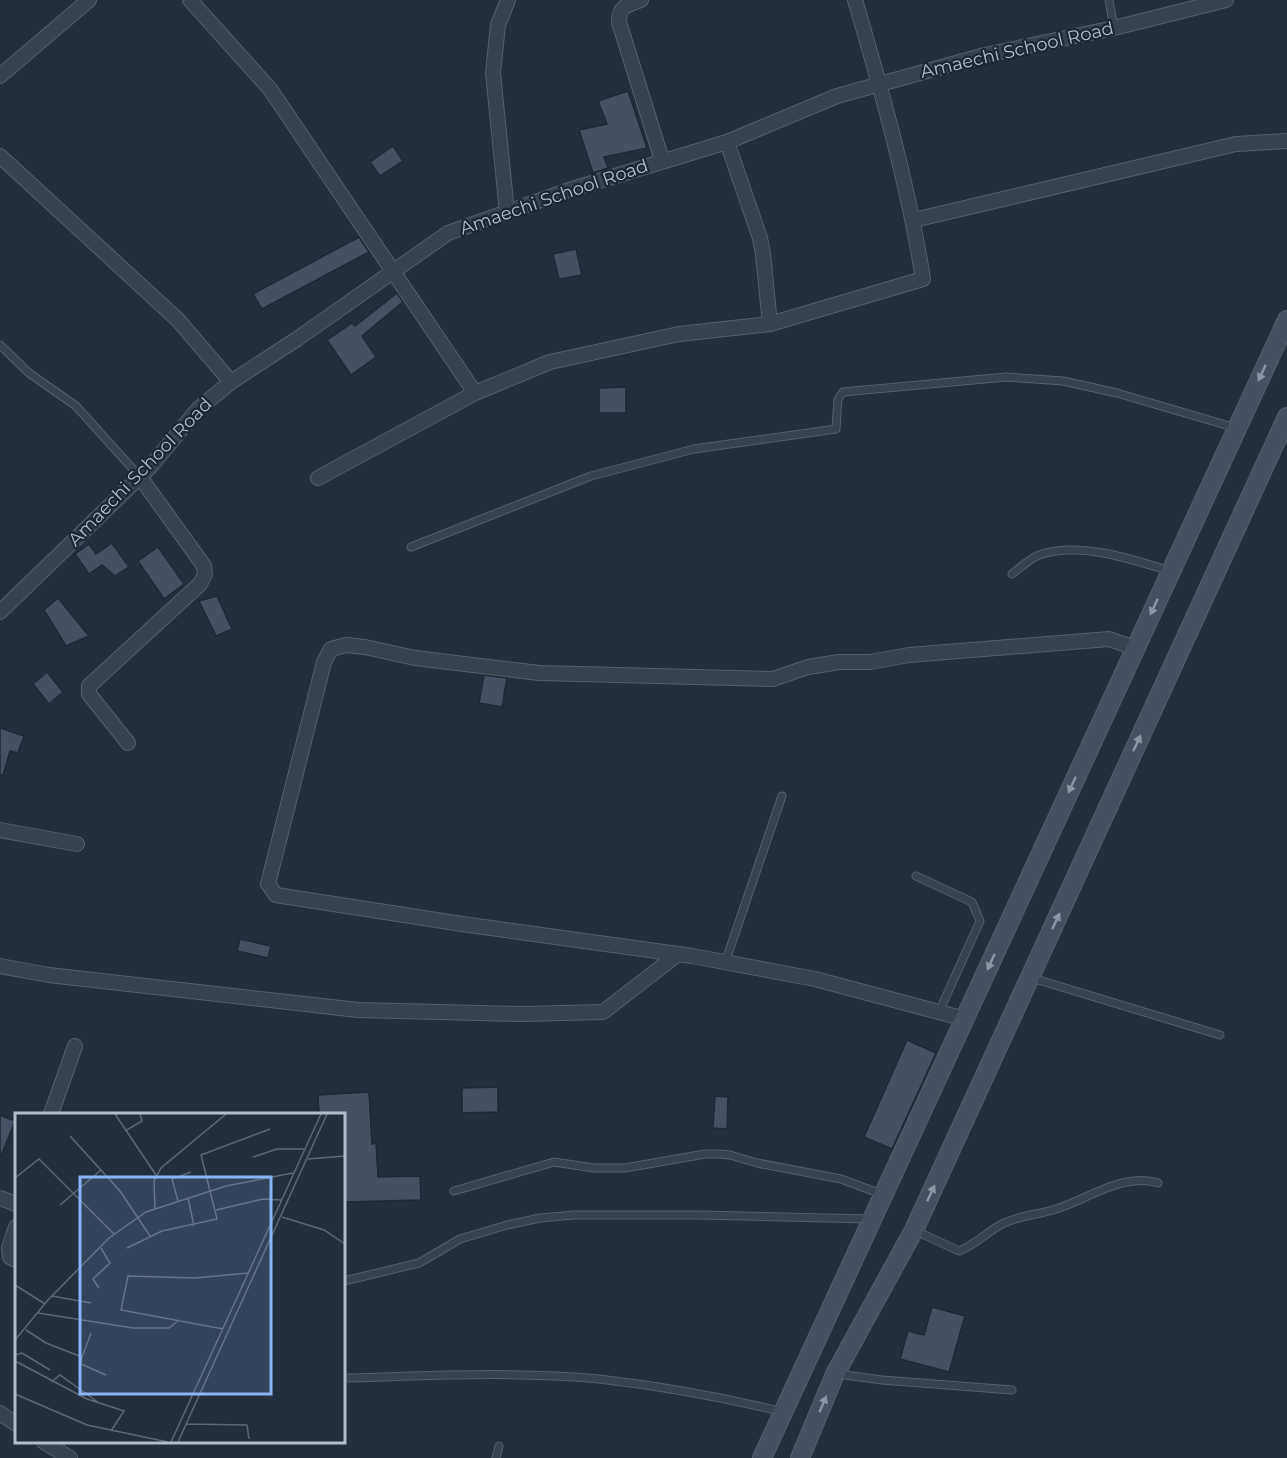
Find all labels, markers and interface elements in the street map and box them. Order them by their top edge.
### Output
street label: Amaechi School Road [918,17,1116,83]
street label: Amaechi School Road [457,154,651,240]
one-way arrow [1258,365,1267,382]
street label: Amaechi School Road [63,393,217,551]
one-way arrow [1149,599,1158,616]
one-way arrow [1132,734,1142,752]
one-way arrow [1068,776,1077,793]
one-way arrow [1051,912,1060,929]
one-way arrow [986,953,996,971]
inset map [15,1113,345,1443]
one-way arrow [926,1185,935,1202]
one-way arrow [819,1395,828,1413]

